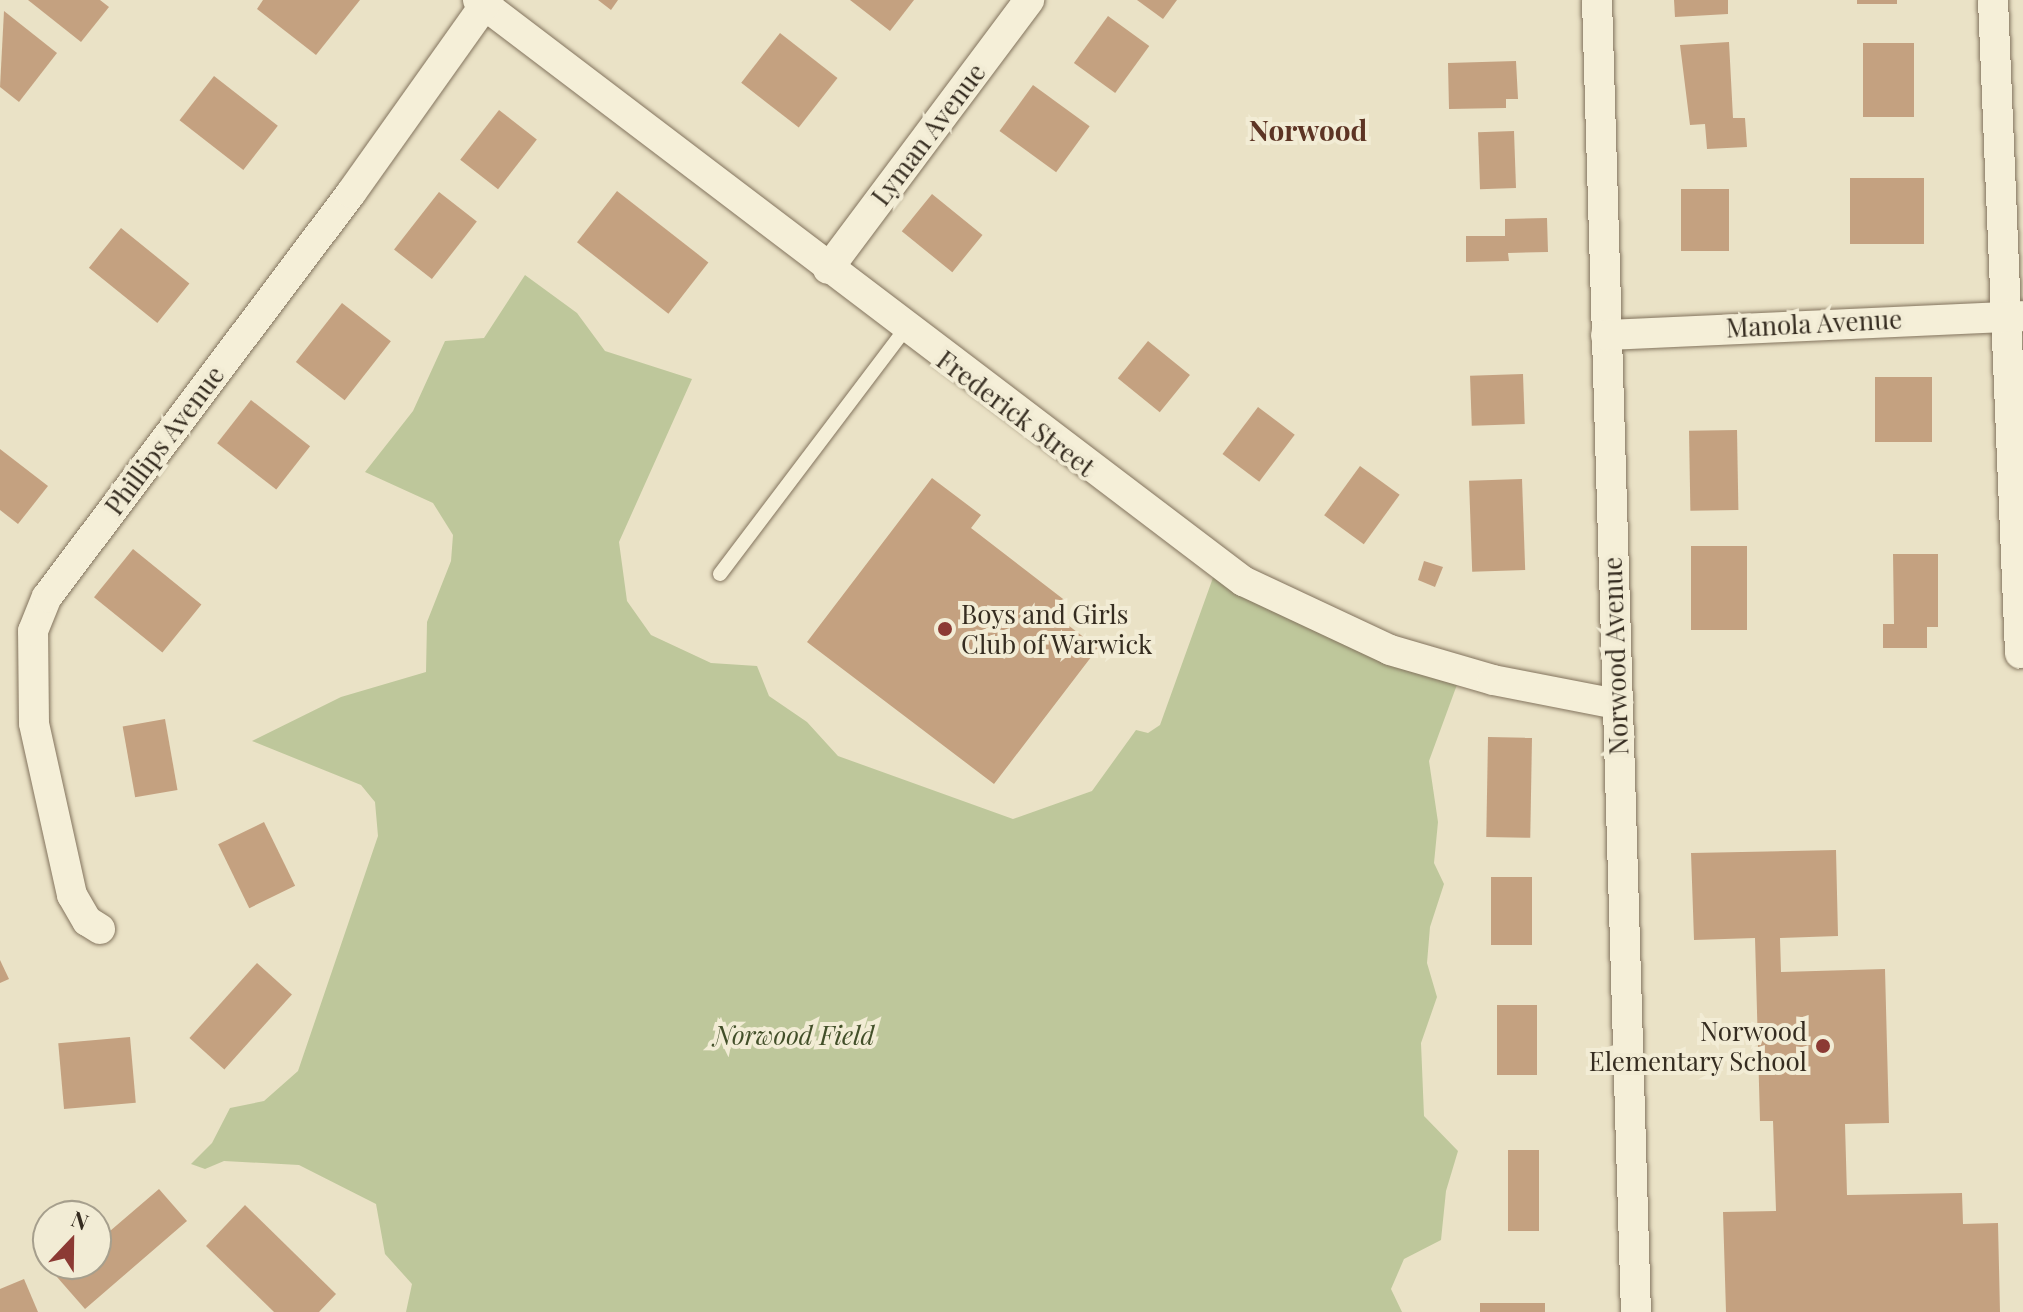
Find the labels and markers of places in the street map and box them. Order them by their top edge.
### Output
place label: Boys and Girls Club of Warwick [961,598,1153,660]
marker: Boys and Girls Club of Warwick [936,620,954,638]
place label: Norwood Elementary School [1588,1015,1807,1076]
marker: Norwood Elementary School [1814,1037,1832,1055]

